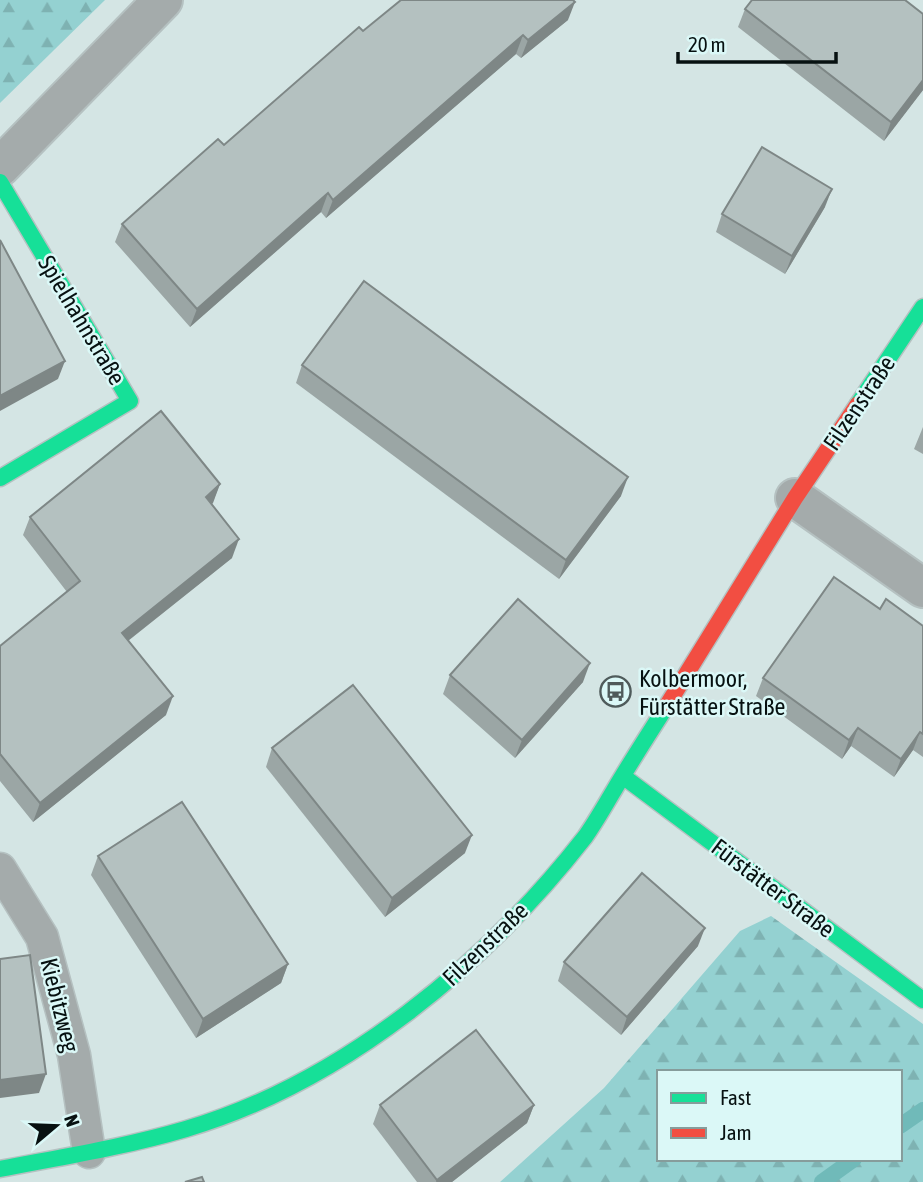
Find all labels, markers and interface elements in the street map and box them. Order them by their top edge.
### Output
scale bar [678,21,836,65]
text: 20 m [688,32,726,56]
street label: Spielhahnstraße [33,251,131,389]
street label: Filzenstraße [818,351,900,455]
place label: Kolbermoor, Fürstätter Straße [639,665,785,720]
bus stop icon: Kolbermoor, Fürstätter Straße [599,675,633,709]
street label: Fürstätter Straße [706,833,840,943]
street label: Filzenstraße [437,897,533,991]
street label: Kiebitzweg [35,955,85,1055]
legend [657,1070,902,1161]
text: Fast [720,1085,751,1109]
north arrow [21,1091,91,1161]
text: N [60,1112,84,1129]
text: Jam [720,1120,752,1144]

